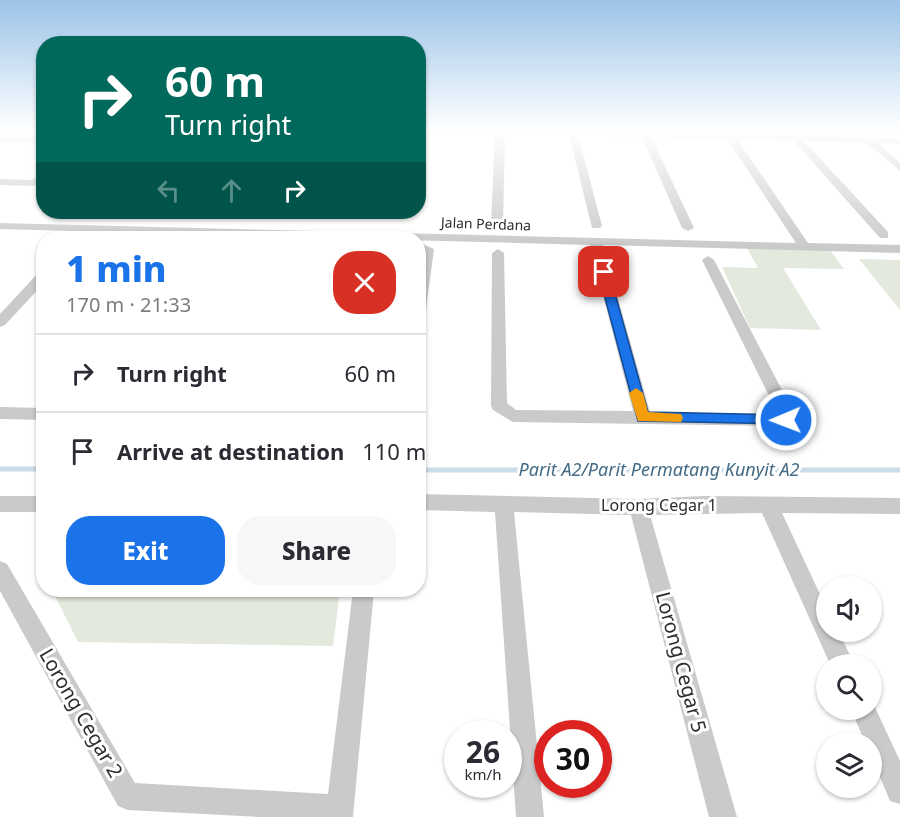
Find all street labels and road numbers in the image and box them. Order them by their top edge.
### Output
street label: Jalan Perdana [439,212,531,235]
street label: Lorong Cegar 1 [601,494,717,516]
street label: Lorong Cegar 5 [650,588,713,735]
street label: Lorong Cegar 2 [34,643,129,782]

